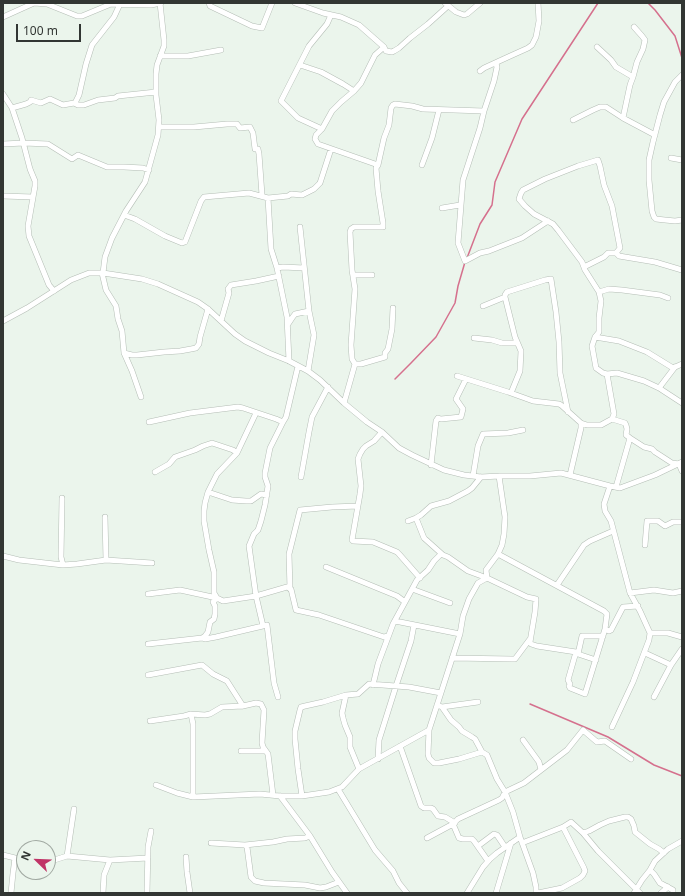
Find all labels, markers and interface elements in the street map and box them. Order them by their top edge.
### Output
scale bar [18,16,83,42]
text: 100 m [23,22,58,39]
north arrow [16,840,56,880]
text: N [17,848,34,863]

